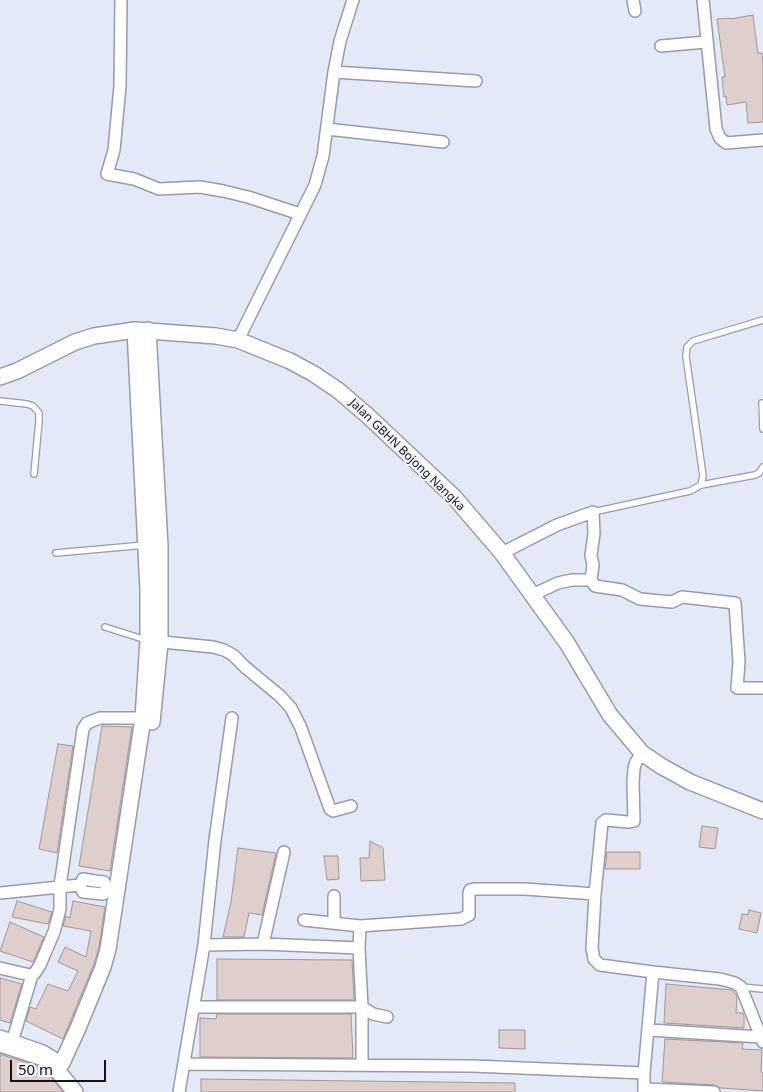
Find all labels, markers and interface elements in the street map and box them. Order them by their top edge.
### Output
street label: Jalan GBHN Bojong Nangka [346,396,468,514]
scale bar [12,1050,109,1082]
text: 50 m [18,1059,53,1079]

